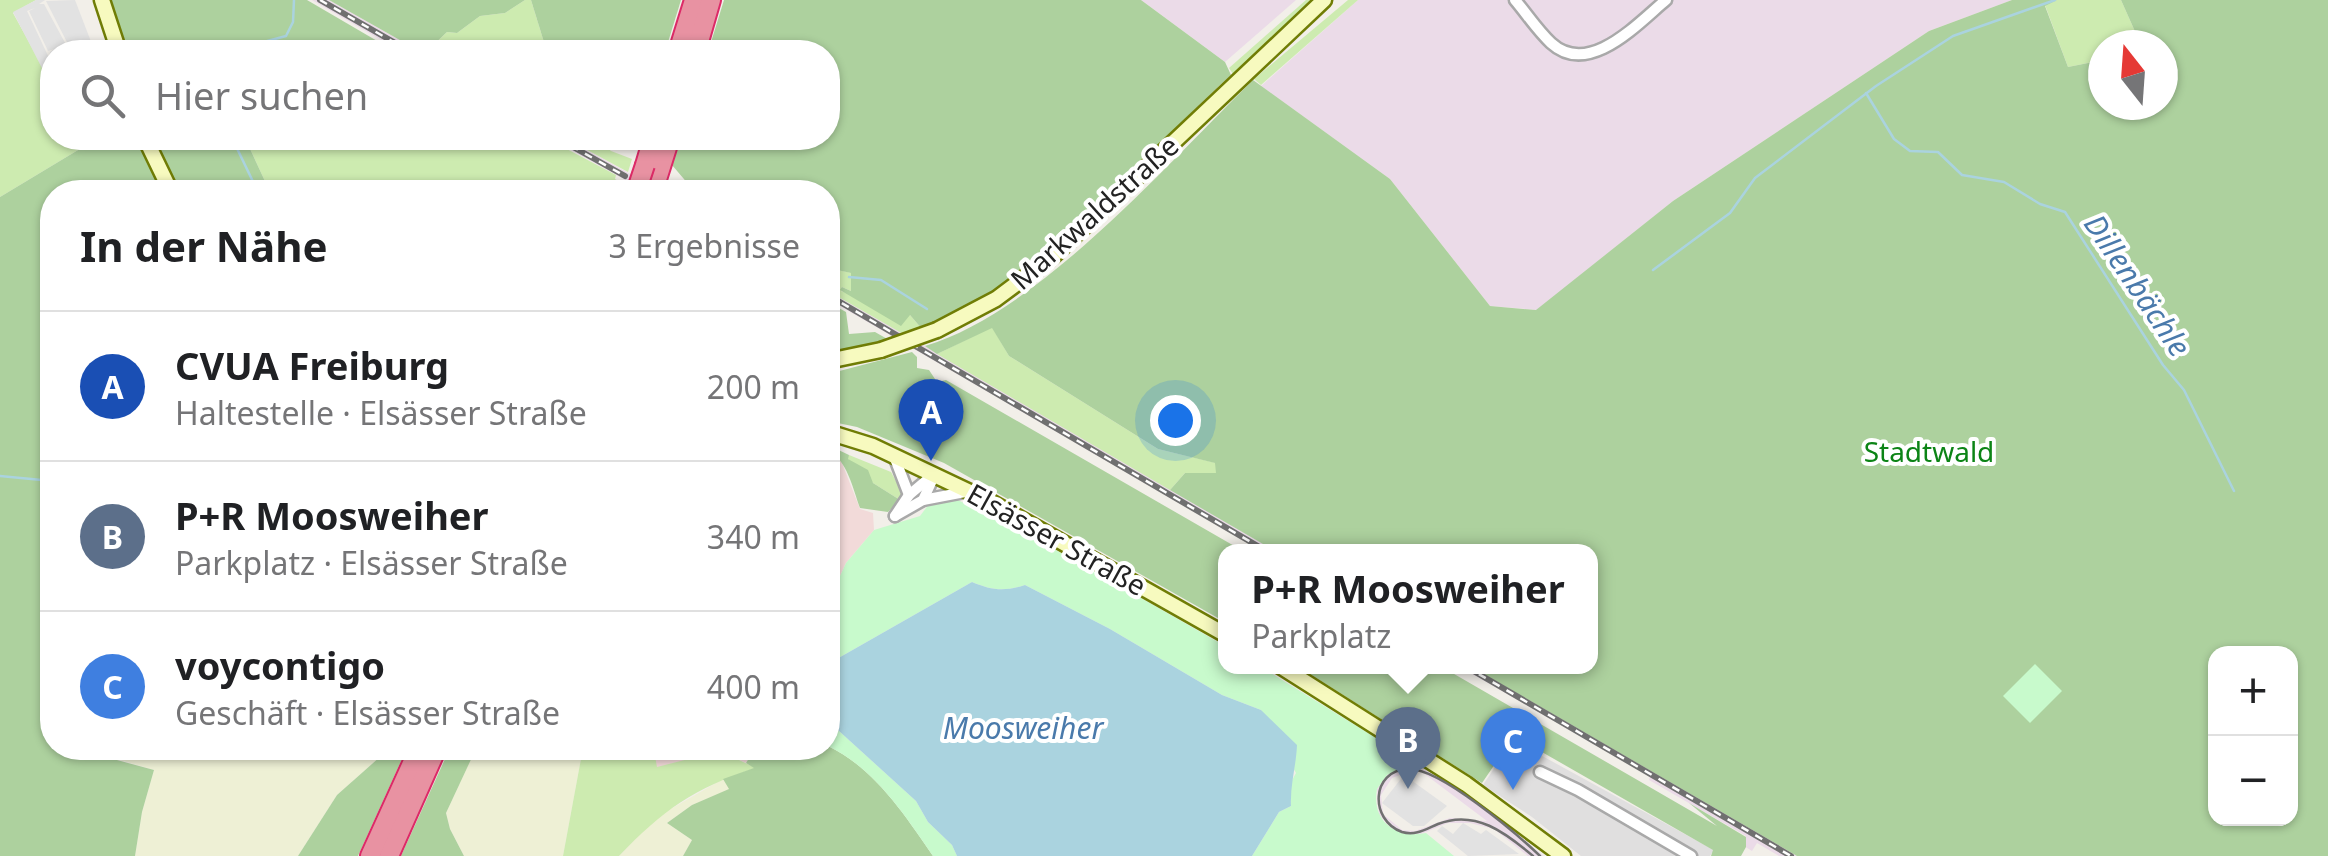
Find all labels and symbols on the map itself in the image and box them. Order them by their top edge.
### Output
north arrow [2088,30,2178,120]
street label: Markwaldstraße [1002,126,1186,298]
water label: Dillenbächle [2075,206,2201,364]
pin: A [898,378,964,461]
your location [1150,395,1201,446]
park label: Stadtwald [1864,432,1994,470]
street label: Elsässer Straße [961,474,1153,604]
pin: B [1376,706,1440,789]
water label: Moosweiher [943,707,1104,748]
pin: C [1480,708,1546,790]

